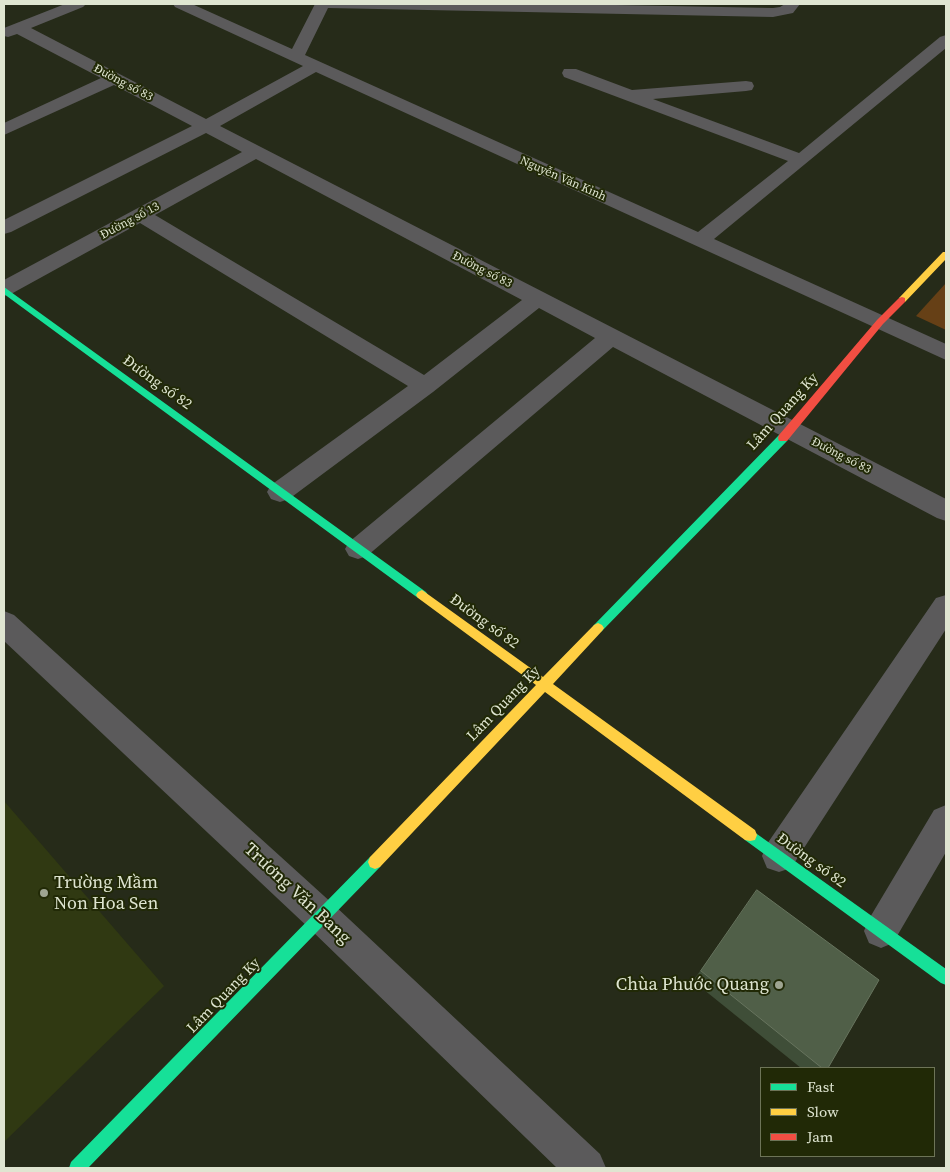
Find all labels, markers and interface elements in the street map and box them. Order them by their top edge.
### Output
street label: Đường số 83 [91,61,155,105]
street label: Nguyễn Văn Kỉnh [518,154,608,204]
street label: Đường số 13 [98,199,162,243]
street label: Đường số 83 [450,249,514,291]
street label: Đường số 82 [119,352,195,414]
street label: Lâm Quang Ky [744,370,822,454]
street label: Đường số 83 [809,435,873,477]
street label: Đường số 82 [446,591,522,653]
street label: Lâm Quang Ky [464,663,544,745]
street label: Đường số 82 [773,830,849,892]
street label: Trương Văn Bang [239,839,355,949]
place label: Trường Mầm Non Hoa Sen [54,872,158,914]
marker: Trường Mầm Non Hoa Sen [38,887,50,899]
street label: Lâm Quang Ky [184,955,264,1037]
place label: Chùa Phước Quang [616,974,769,996]
marker: Chùa Phước Quang [773,979,785,991]
legend [760,1067,935,1157]
text: Fast [807,1076,834,1097]
text: Slow [807,1101,839,1122]
text: Jam [807,1126,833,1147]

